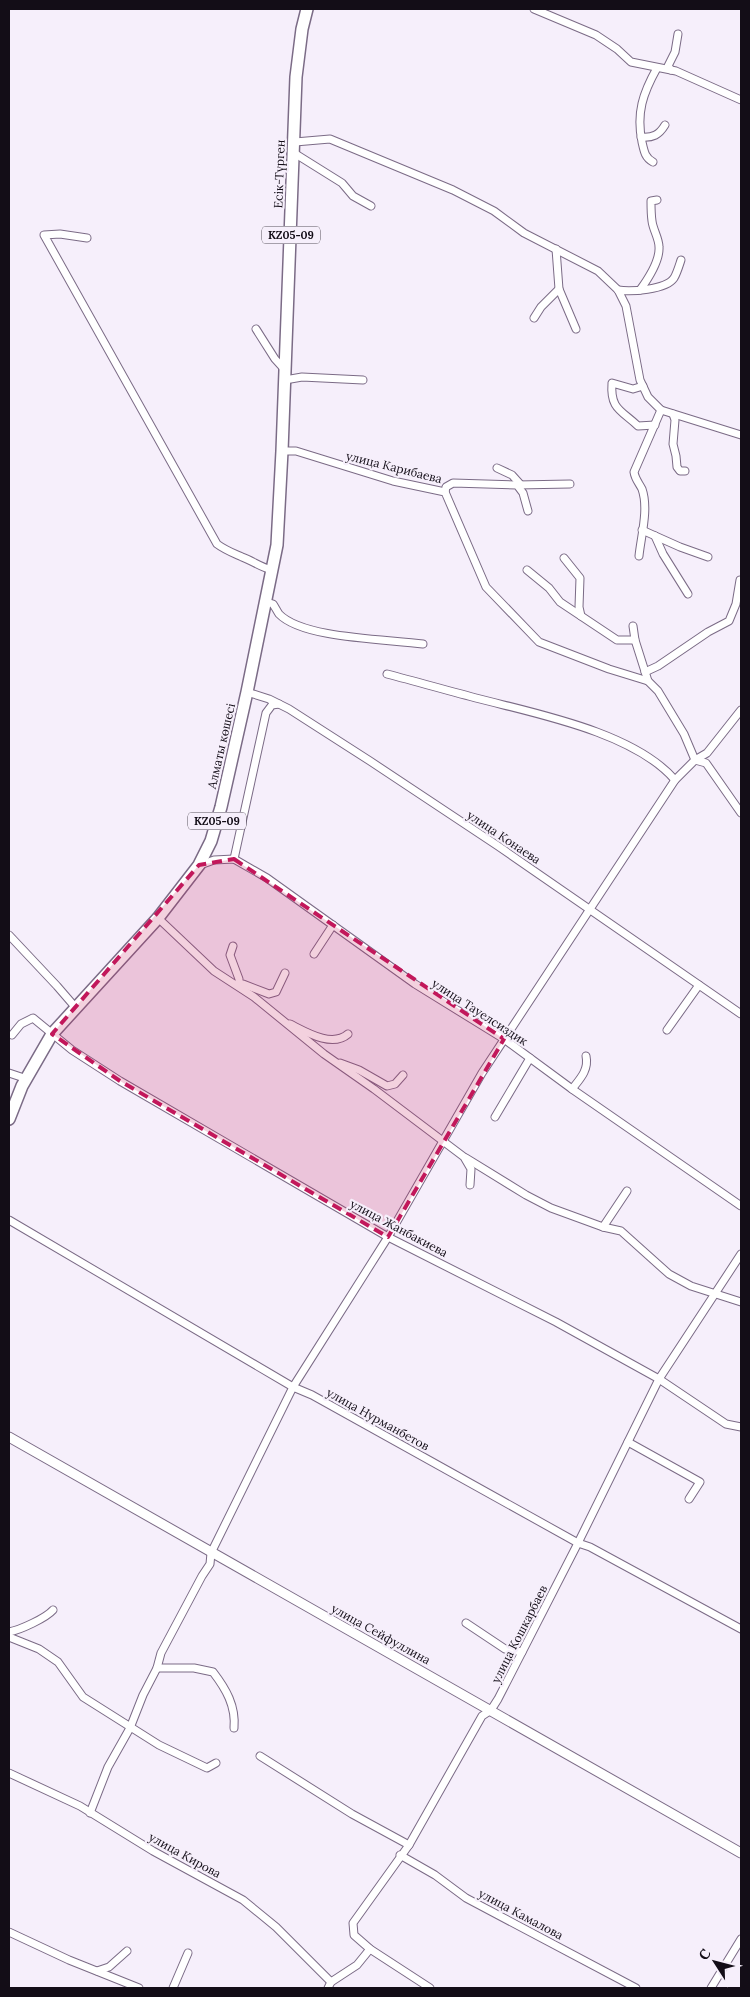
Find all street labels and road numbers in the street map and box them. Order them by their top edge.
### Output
street label: Есік-Түрген [270,139,288,209]
road number: KZ05-09 [262,226,320,244]
street label: улица Карибаева [344,448,444,486]
street label: Алматы көшесі [204,702,238,791]
street label: улица Конаева [464,807,544,867]
road number: KZ05-09 [188,812,246,829]
street label: улица Тауелсиздик [429,975,531,1049]
street label: улица Жанбакиева [348,1196,450,1260]
street label: улица Нурманбетов [324,1385,432,1453]
street label: улица Кошкарбаев [488,1583,550,1685]
street label: улица Сейфуллина [329,1601,433,1667]
street label: улица Кирова [146,1829,224,1881]
street label: улица Камалова [476,1885,566,1943]

